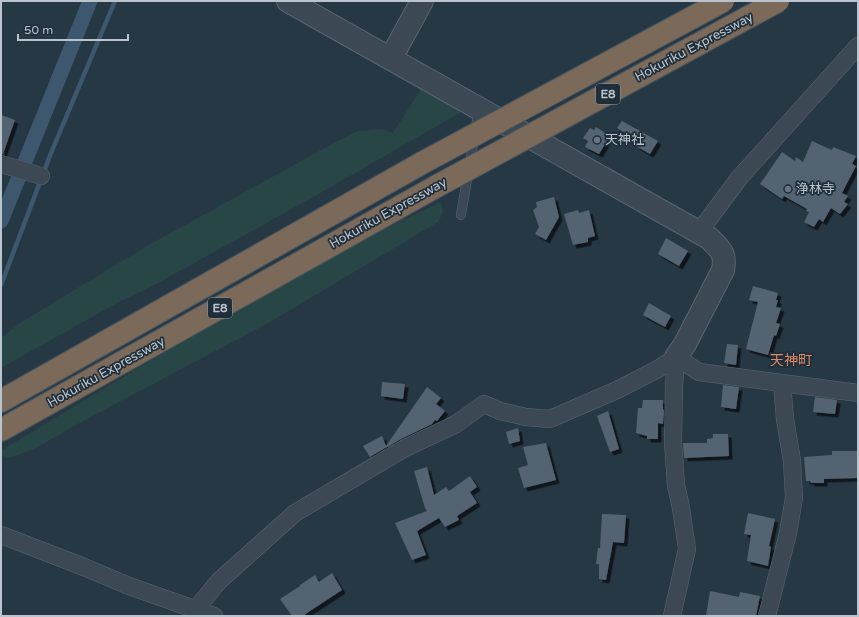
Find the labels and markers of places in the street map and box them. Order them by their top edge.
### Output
place label: 天神社 [605,132,644,148]
marker: 天神社 [592,135,602,145]
place label: 浄林寺 [796,181,835,197]
marker: 浄林寺 [783,184,793,194]

